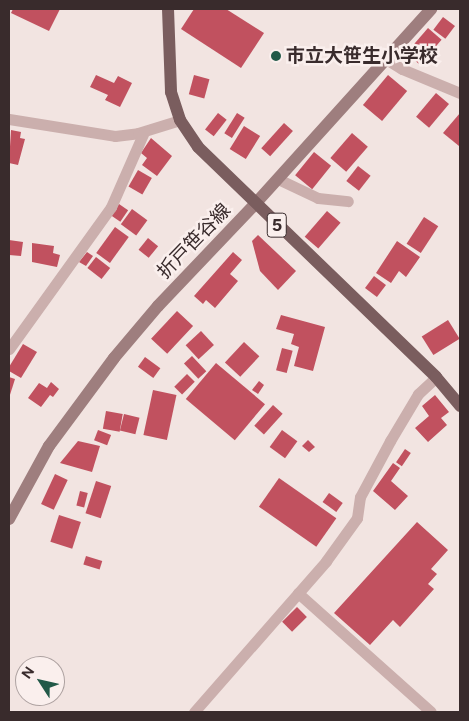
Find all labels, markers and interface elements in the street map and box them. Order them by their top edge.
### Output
place label: 市立大笹生小学校 [286,45,438,67]
marker: 市立大笹生小学校 [270,50,282,62]
street label: 折戸笹谷線 [153,199,235,283]
road number: 5 [266,210,288,240]
north arrow [15,656,65,706]
text: N [18,663,38,682]

